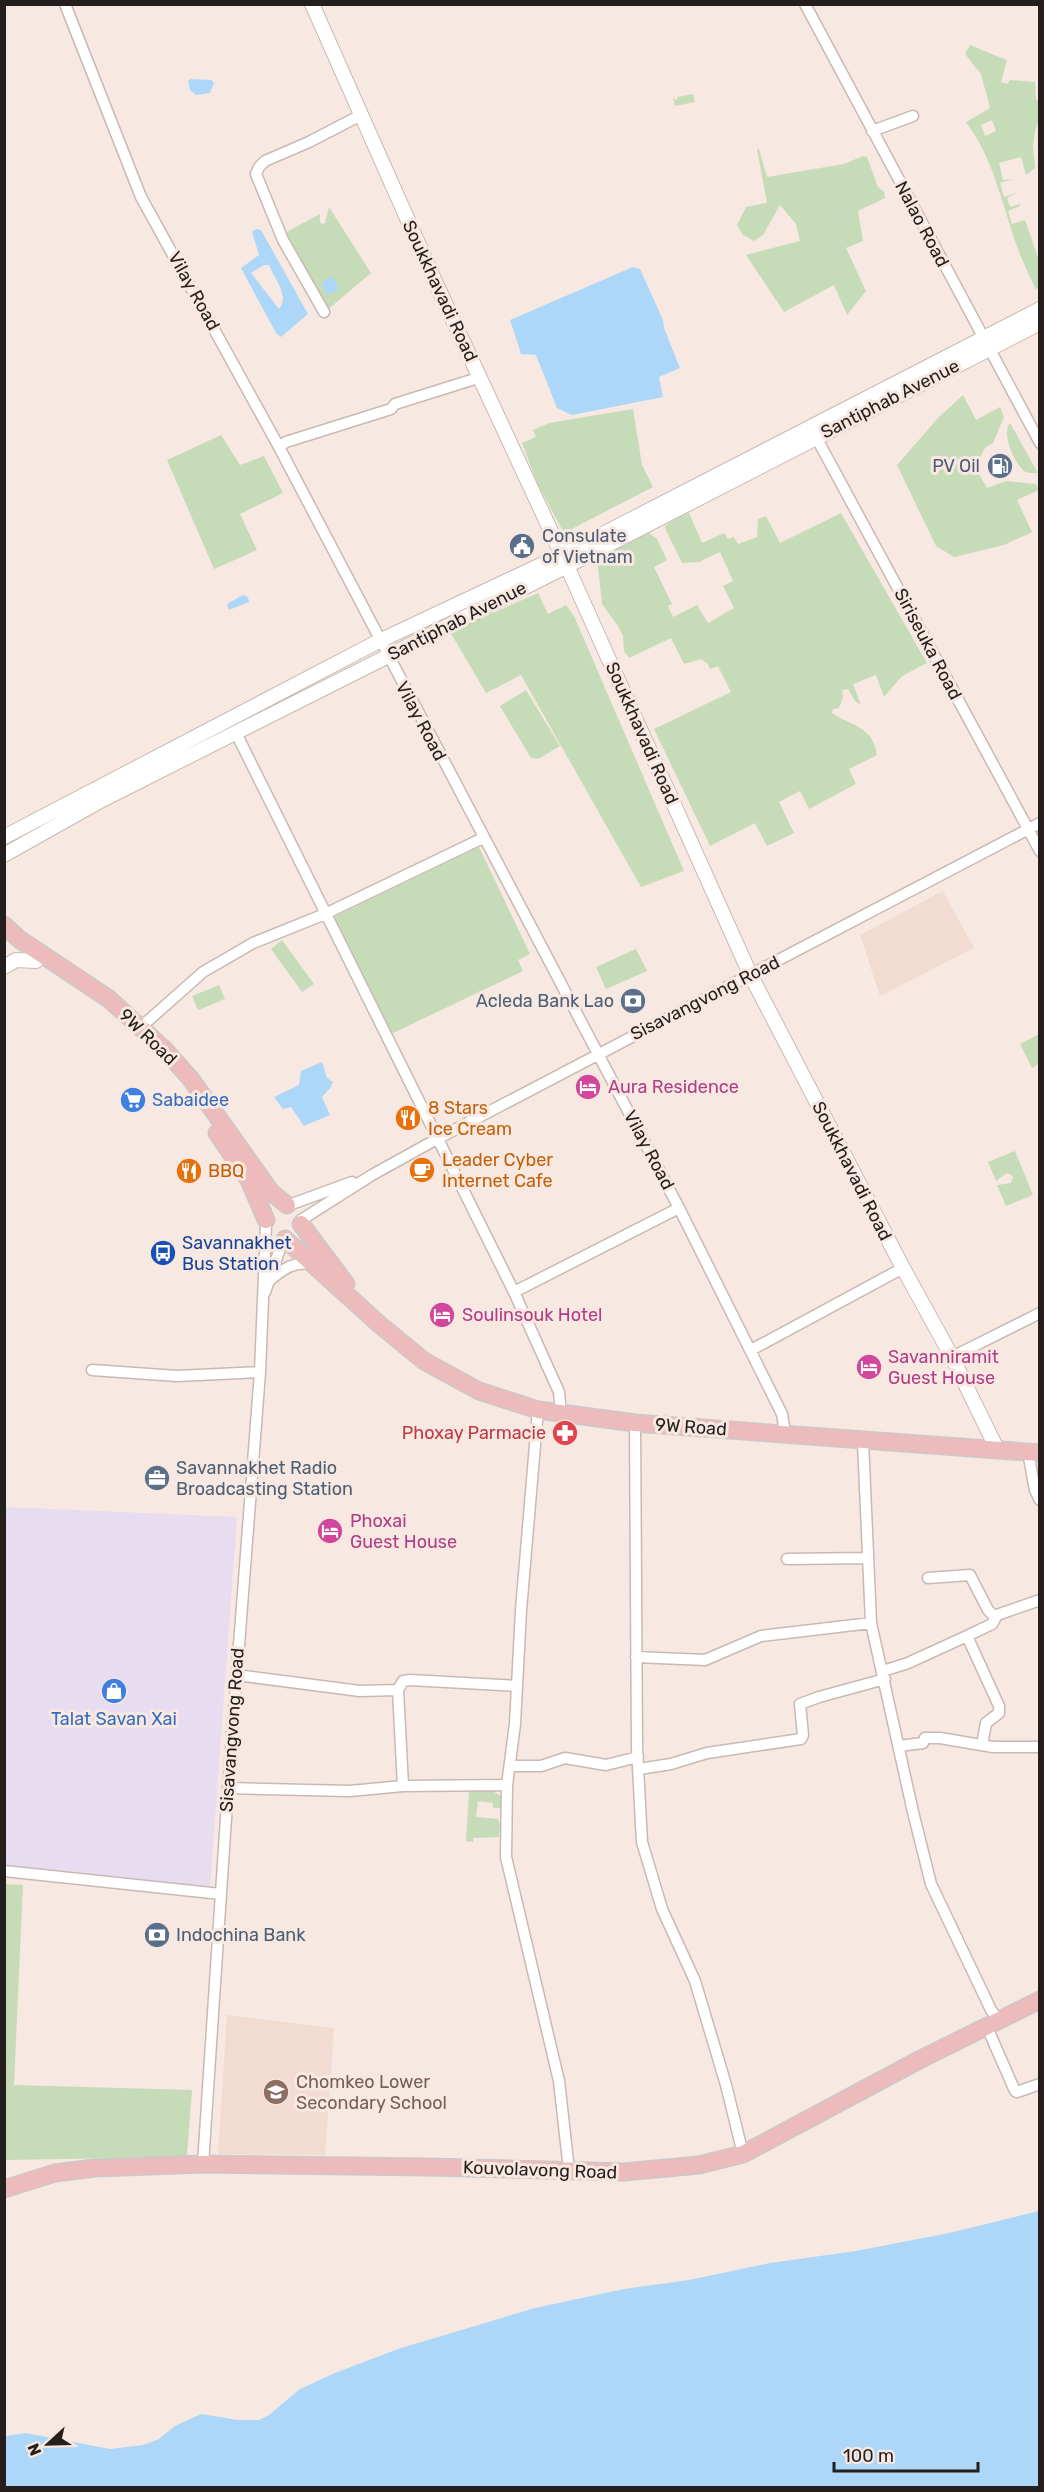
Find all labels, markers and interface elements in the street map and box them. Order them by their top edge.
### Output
street label: Nalao Road [890,177,954,271]
street label: Soukkhavadi Road [398,217,482,365]
street label: Vilay Road [163,248,225,334]
street label: Santiphab Avenue [817,355,963,443]
fuel station icon: PV Oil [985,451,1015,481]
place label: PV Oil [932,455,980,477]
place label: Consulate of Vietnam [542,525,633,568]
public building icon: Consulate of Vietnam [507,531,537,561]
street label: Santiphab Avenue [384,577,530,665]
street label: Siriseuka Road [889,585,967,703]
street label: Soukkhavadi Road [601,658,683,808]
street label: Vilay Road [391,678,451,764]
street label: Sisavangvong Road [627,951,783,1045]
bank icon: Acleda Bank Lao [618,986,648,1016]
place label: Acleda Bank Lao [476,990,614,1012]
street label: 9W Road [115,1004,181,1070]
hotel icon: Aura Residence [573,1072,603,1102]
place label: Aura Residence [608,1076,739,1098]
supermarket icon: Sabaidee [118,1085,148,1115]
place label: Sabaidee [152,1089,229,1111]
place label: 8 Stars Ice Cream [428,1097,512,1140]
street label: Soukkhavadi Road [807,1098,897,1244]
restaurant icon: 8 Stars Ice Cream [393,1103,423,1133]
street label: Vilay Road [619,1107,679,1193]
place label: Leader Cyber Internet Cafe [442,1149,553,1192]
cafe icon: Leader Cyber Internet Cafe [407,1155,437,1185]
restaurant icon: BBQ [174,1156,204,1186]
place label: BBQ [208,1160,244,1182]
place label: Savannakhet Bus Station [182,1232,292,1275]
bus stop icon: Savannakhet Bus Station [148,1238,178,1268]
hotel icon: Soulinsouk Hotel [427,1300,457,1330]
place label: Soulinsouk Hotel [462,1304,602,1326]
place label: Savanniramit Guest House [888,1346,999,1389]
hotel icon: Savanniramit Guest House [854,1352,884,1382]
street label: 9W Road [654,1414,728,1440]
pharmacy icon: Phoxay Parmacie [550,1418,580,1448]
place label: Phoxay Parmacie [402,1422,546,1444]
place label: Savannakhet Radio Broadcasting Station [176,1457,353,1500]
office icon: Savannakhet Radio Broadcasting Station [142,1463,172,1493]
place label: Phoxai Guest House [350,1510,457,1553]
hotel icon: Phoxai Guest House [315,1516,345,1546]
street label: Sisavangvong Road [215,1647,249,1813]
shop icon: Talat Savan Xai [99,1676,129,1706]
place label: Talat Savan Xai [51,1708,177,1730]
bank icon: Indochina Bank [142,1920,172,1950]
place label: Indochina Bank [176,1924,306,1946]
place label: Chomkeo Lower Secondary School [296,2071,447,2114]
school or university icon: Chomkeo Lower Secondary School [261,2077,291,2107]
street label: Kouvolavong Road [463,2156,617,2184]
north arrow [18,2414,78,2474]
scale bar [834,2435,978,2473]
text: N [24,2441,46,2458]
text: 100 m [843,2445,894,2467]

